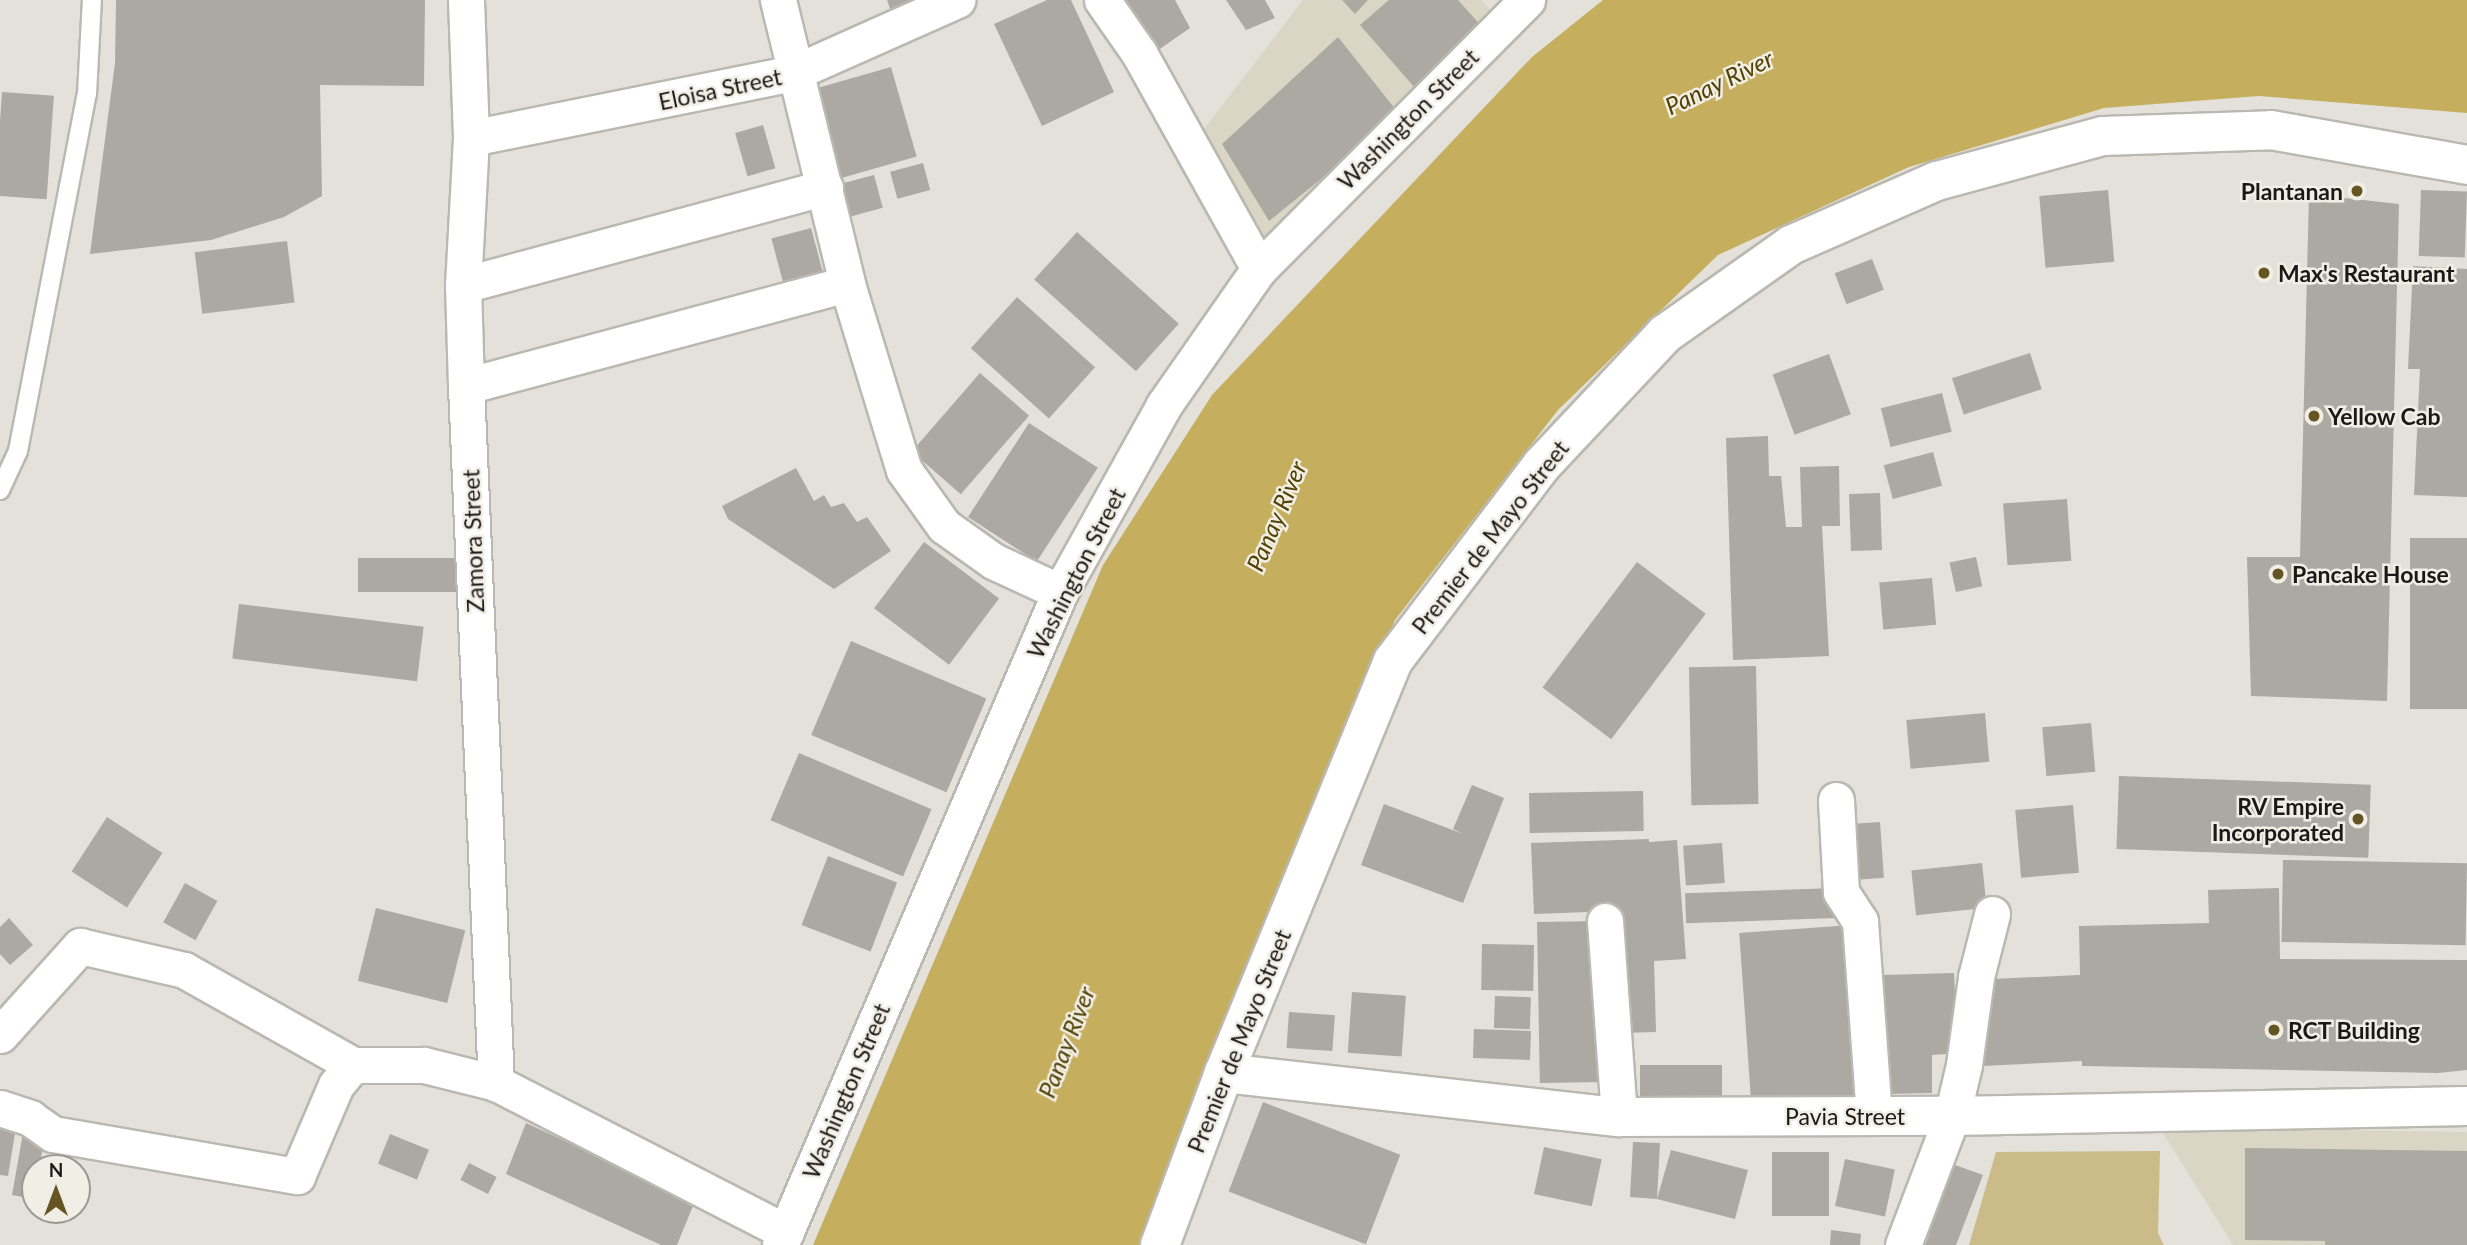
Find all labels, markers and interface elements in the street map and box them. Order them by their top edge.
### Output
street label: Washington Street [1332,43,1484,195]
water label: Panay River [1660,43,1778,121]
street label: Eloisa Street [656,63,784,115]
place label: Plantanan [2241,177,2343,205]
marker: Plantanan [2349,183,2365,199]
place label: Max's Restaurant [2278,259,2454,287]
marker: Max's Restaurant [2256,265,2272,281]
place label: Yellow Cab [2328,402,2441,430]
marker: Yellow Cab [2306,408,2322,424]
street label: Premier de Mayo Street [1406,435,1574,639]
water label: Panay River [1240,456,1312,576]
street label: Zamora Street [457,469,489,613]
street label: Washington Street [1021,483,1131,663]
place label: Pancake House [2292,560,2449,588]
marker: Pancake House [2270,566,2286,582]
place label: RV Empire Incorporated [2212,792,2344,846]
marker: RV Empire Incorporated [2350,811,2366,827]
street label: Premier de Mayo Street [1182,925,1296,1157]
water label: Panay River [1032,982,1100,1102]
street label: Washington Street [797,999,895,1183]
place label: RCT Building [2288,1016,2421,1044]
marker: RCT Building [2266,1022,2282,1038]
street label: Pavia Street [1785,1102,1905,1130]
north arrow [21,1154,91,1224]
text: N [49,1158,63,1181]

